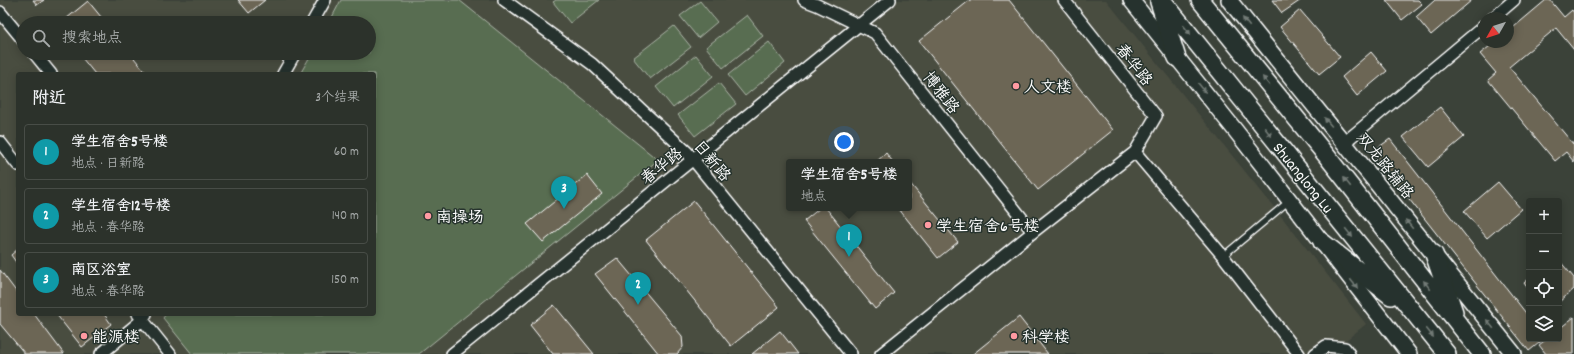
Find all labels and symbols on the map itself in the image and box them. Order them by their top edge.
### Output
north arrow [1478,12,1514,48]
one-way arrow [1241,16,1250,27]
one-way arrow [1182,25,1191,36]
street label: 春华路 [1109,40,1157,92]
street label: 博雅路 [916,68,964,120]
one-way arrow [1262,76,1270,87]
place label: 人文楼 [1024,77,1072,100]
marker: 人文楼 [1011,81,1021,91]
one-way arrow [1197,83,1206,94]
one-way arrow [1324,117,1332,128]
one-way arrow [1264,126,1272,137]
street label: 双龙路辅路 [1350,128,1418,205]
your location [834,132,854,152]
street label: 日新路 [687,136,735,187]
street label: Shuanglong Lu [1266,138,1338,219]
street label: 春华路 [637,143,688,191]
pin: 3 [551,176,577,209]
one-way arrow [1343,177,1352,188]
place label: 南操场 [436,207,484,230]
marker: 南操场 [423,211,433,221]
place label: 学生宿舍6号楼 [936,216,1040,239]
one-way arrow [1405,218,1414,229]
marker: 学生宿舍6号楼 [923,220,933,230]
pin: 1 [836,224,862,257]
one-way arrow [1345,228,1354,239]
pin: 2 [625,272,651,305]
one-way arrow [1350,278,1358,289]
one-way arrow [1424,280,1432,290]
one-way arrow [1485,318,1494,329]
place label: 能源楼 [92,327,140,350]
place label: 科学楼 [1022,327,1070,350]
one-way arrow [1426,328,1434,339]
marker: 能源楼 [79,331,89,341]
marker: 科学楼 [1009,331,1019,341]

